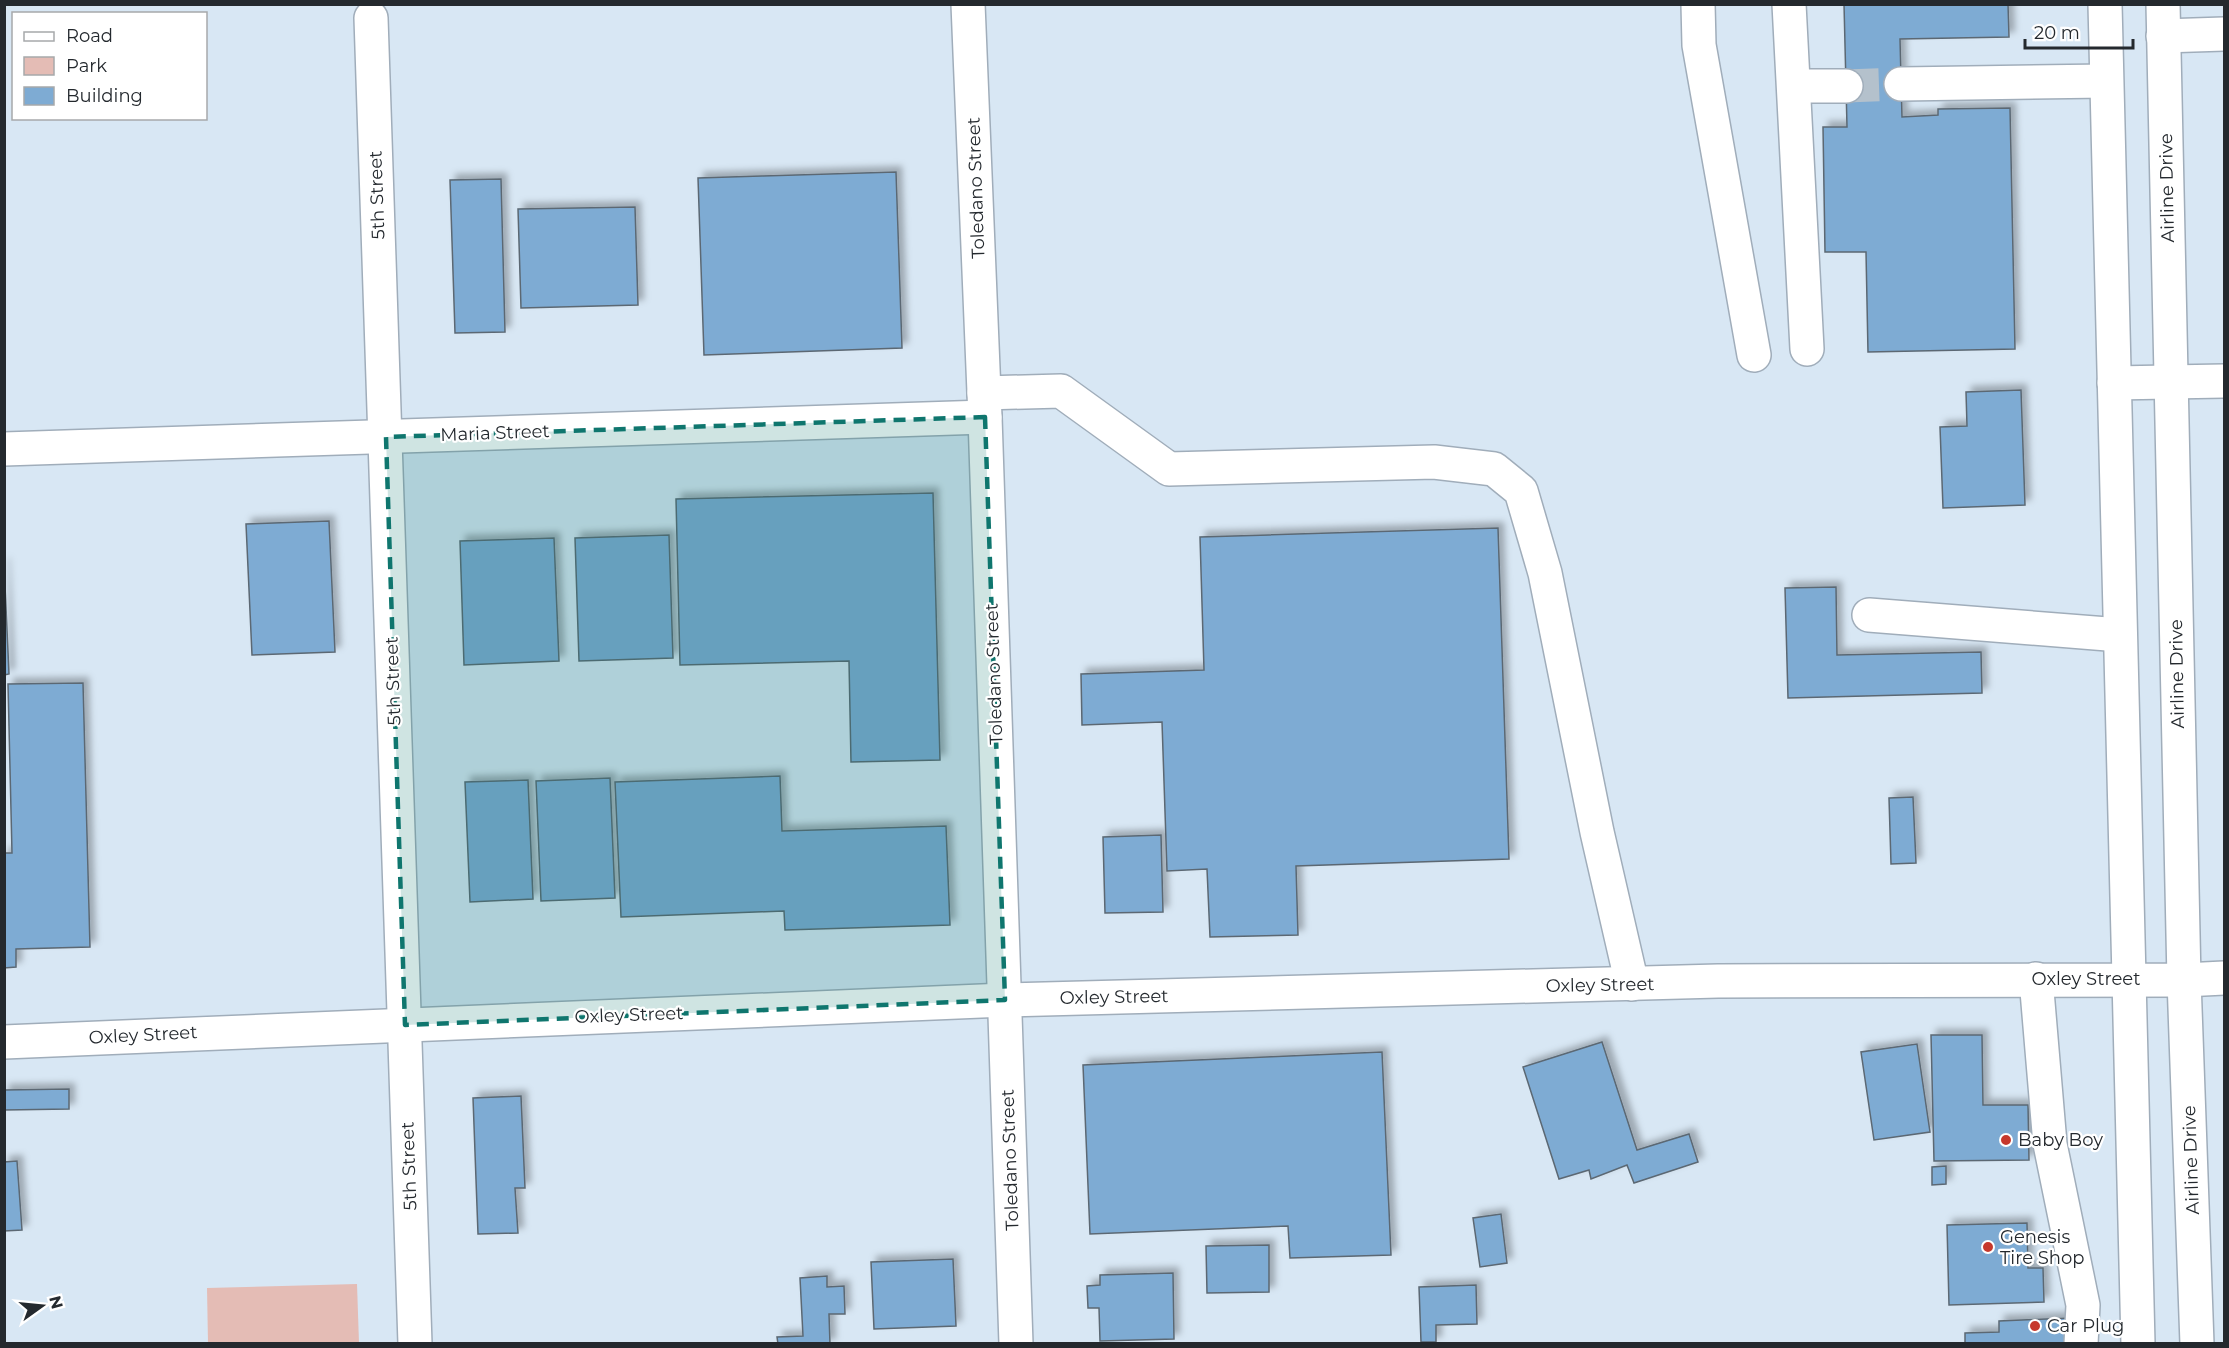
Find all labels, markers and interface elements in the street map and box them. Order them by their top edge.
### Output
legend [12,12,207,120]
scale bar [2025,12,2133,50]
text: 20 m [2034,22,2080,44]
text: Road [66,25,113,47]
text: Park [66,55,107,77]
text: Building [66,85,143,107]
street label: Toledano Street [963,117,989,259]
street label: Airline Drive [2155,133,2179,243]
street label: 5th Street [364,150,390,240]
street label: Maria Street [440,420,550,446]
street label: Toledano Street [981,603,1007,745]
street label: Airline Drive [2165,619,2189,729]
street label: 5th Street [380,636,406,726]
street label: Oxley Street [2032,968,2140,990]
street label: Oxley Street [1545,973,1655,997]
street label: Oxley Street [1059,985,1169,1009]
street label: Oxley Street [574,1002,684,1028]
street label: Oxley Street [88,1021,198,1049]
street label: Toledano Street [997,1089,1023,1231]
street label: Airline Drive [2178,1105,2204,1215]
street label: 5th Street [396,1121,422,1211]
place label: Baby Boy [2018,1129,2103,1151]
marker: Baby Boy [1999,1133,2013,1147]
place label: Genesis Tire Shop [2000,1226,2084,1269]
marker: Genesis Tire Shop [1981,1240,1995,1254]
north arrow [12,1276,72,1336]
text: N [45,1294,67,1311]
place label: Car Plug [2047,1315,2124,1337]
marker: Car Plug [2028,1319,2042,1333]

